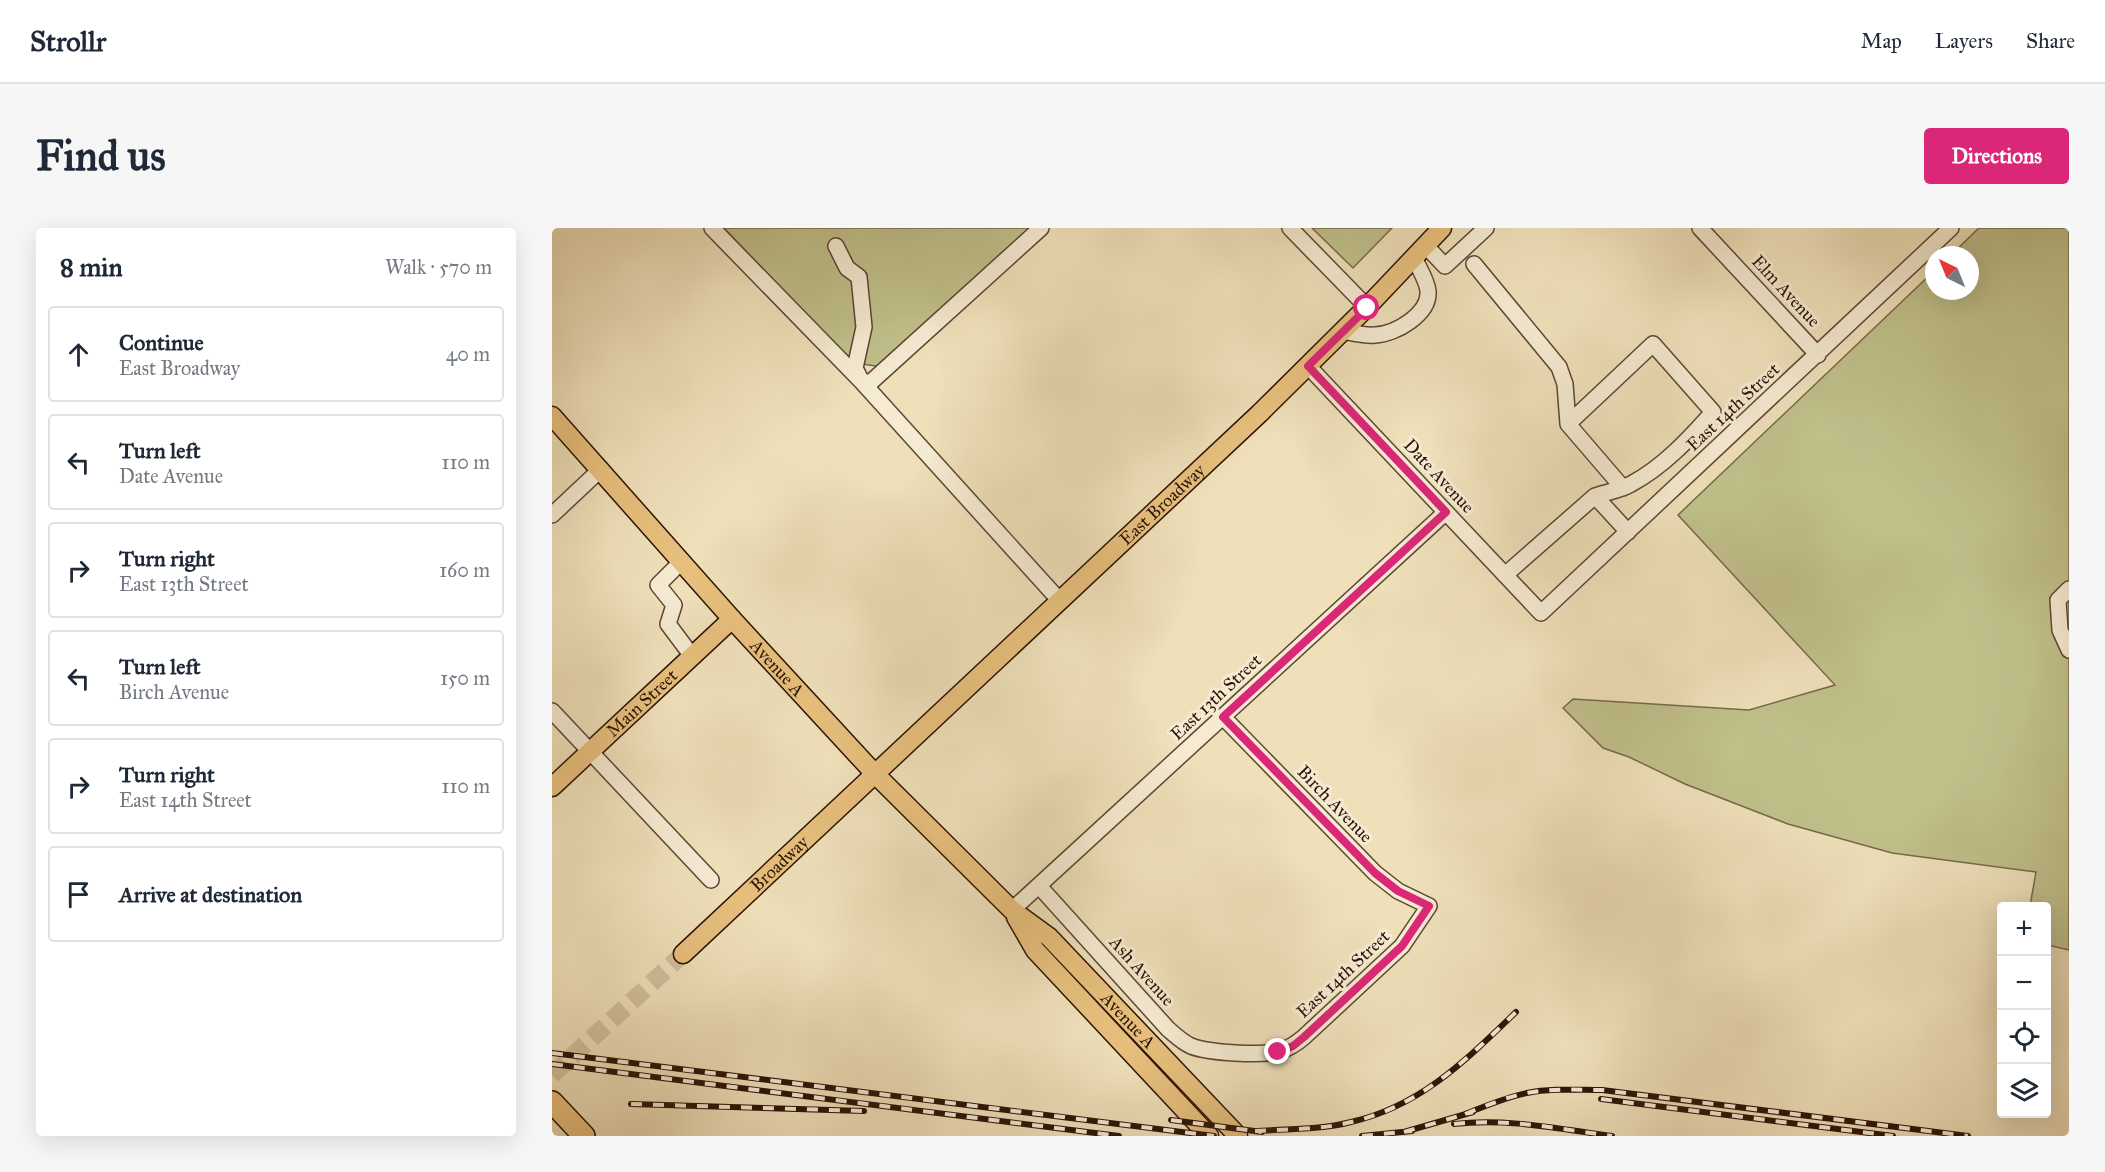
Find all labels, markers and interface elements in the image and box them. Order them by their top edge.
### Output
text: Strollr [30,24,106,59]
text: Map [1861,28,1902,54]
text: Layers [1935,28,1993,54]
text: Share [2026,28,2075,54]
button: Directions [1924,128,2069,184]
text: Find us [36,130,166,182]
north arrow [1925,246,1979,300]
street label: Elm Avenue [1747,250,1825,332]
text: 8 min [60,251,123,283]
text: Walk · 570 m [385,255,492,279]
route start [1353,294,1379,320]
text: Continue [119,329,204,356]
icon: ahead [62,338,95,371]
text: 40 m [446,342,490,366]
text: East Broadway [119,356,240,380]
street label: East 14th Street [1682,358,1785,456]
street label: Date Avenue [1399,434,1479,518]
text: Turn left [119,437,201,464]
icon: left [62,446,95,479]
text: 110 m [442,450,490,474]
street label: East Broadway [1115,459,1210,550]
text: Date Avenue [119,464,223,488]
text: Turn right [119,545,215,572]
icon: right [62,554,95,587]
text: 160 m [439,558,490,582]
text: East 13th Street [119,572,249,596]
street label: Avenue A [745,634,809,701]
street label: East 13th Street [1166,649,1267,745]
text: Turn left [119,653,201,680]
icon: left [62,662,95,695]
street label: Main Street [602,664,683,742]
text: 150 m [440,666,490,690]
text: Birch Avenue [119,680,229,704]
text: Turn right [119,761,215,788]
street label: Birch Avenue [1293,761,1377,847]
icon: right [62,770,95,803]
text: 110 m [442,774,490,798]
text: East 14th Street [119,788,252,812]
street label: Broadway [746,831,813,896]
icon: arrive [62,878,95,911]
text: Arrive at destination [119,881,302,908]
map controls [1997,902,2051,1118]
button: + [1997,902,2051,956]
street label: East 14th Street [1292,925,1395,1023]
street label: Ash Avenue [1104,931,1179,1011]
button: − [1997,956,2051,1010]
street label: Avenue A [1095,987,1160,1053]
button: locate [1997,1010,2051,1064]
route end [1264,1038,1290,1064]
button: layers [1997,1064,2051,1118]

